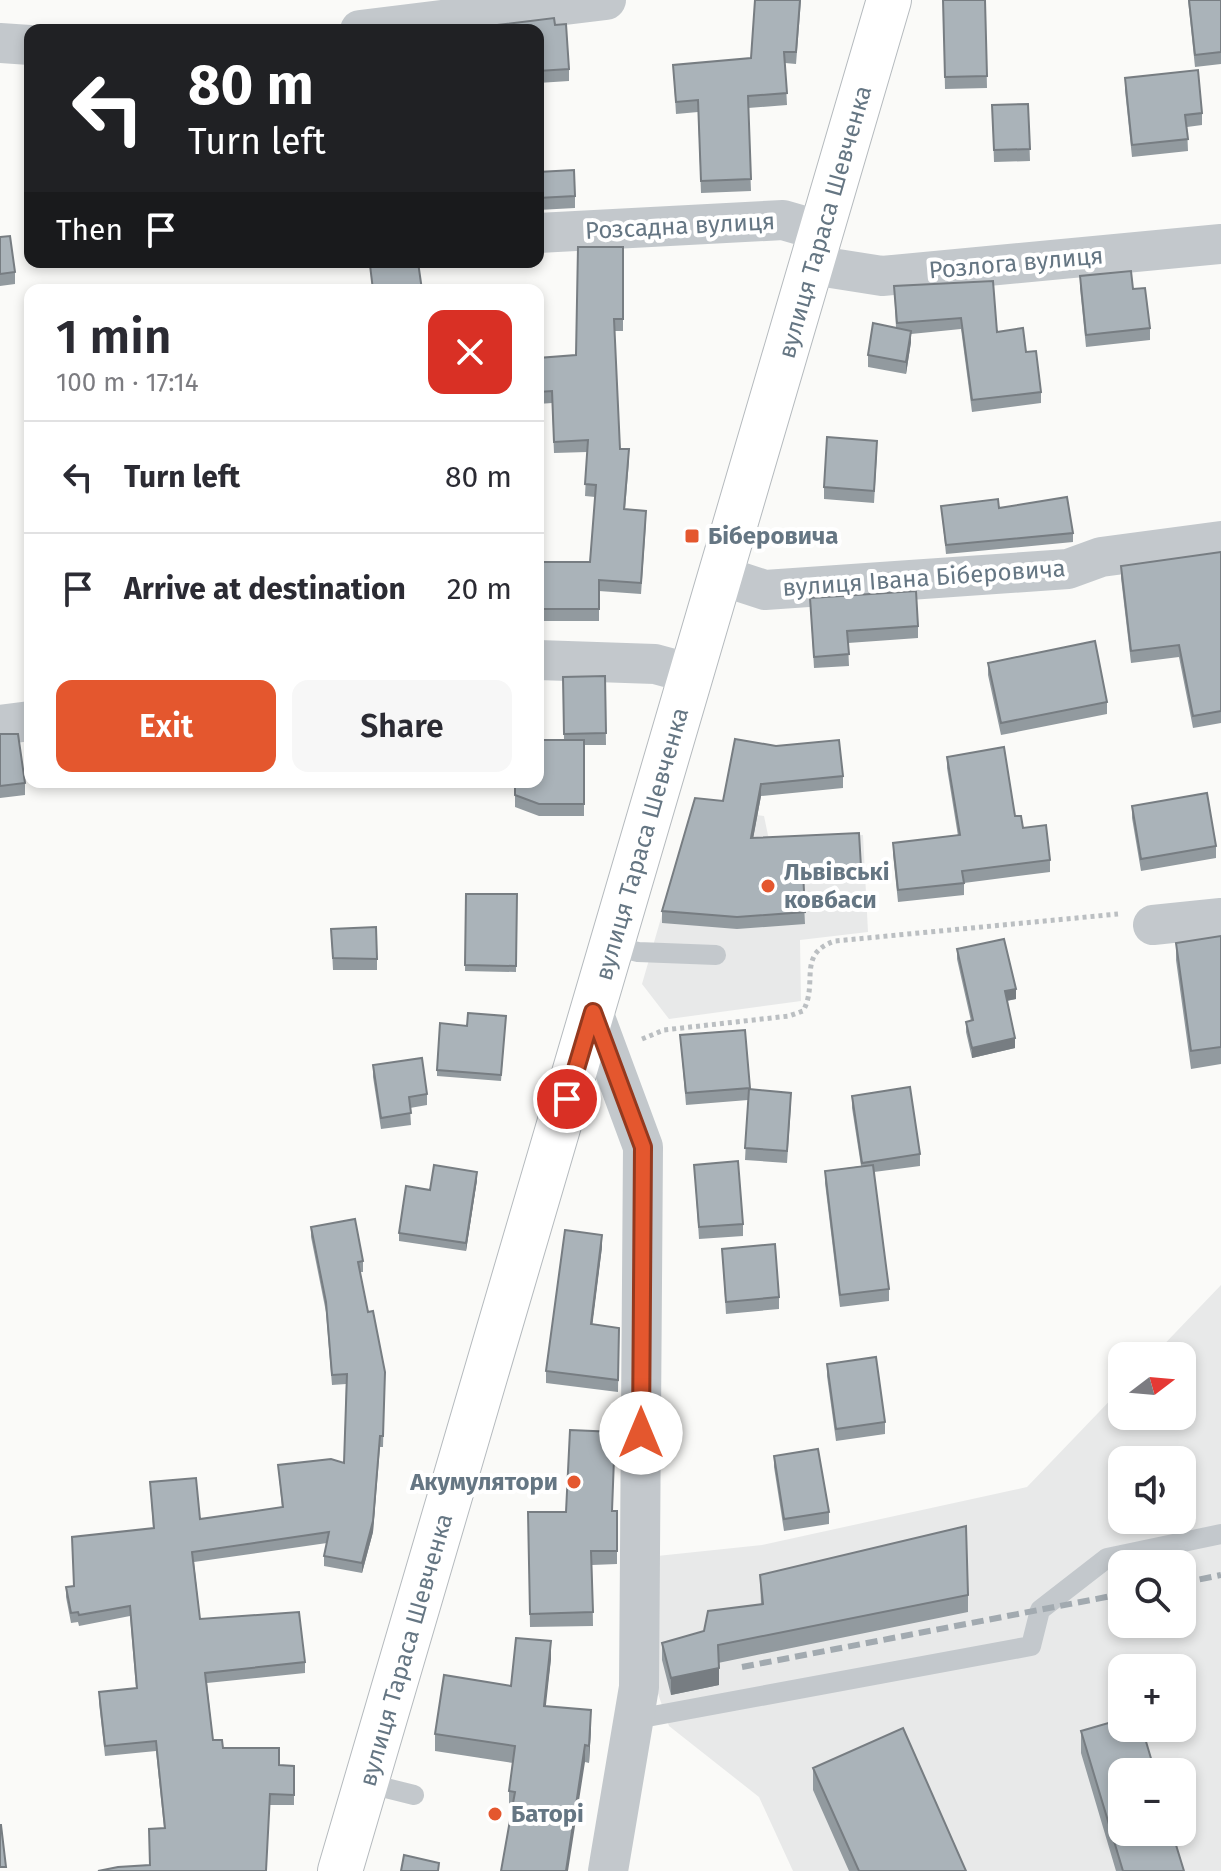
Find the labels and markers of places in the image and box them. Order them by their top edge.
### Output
place label: Біберовича [708,522,838,550]
marker: Біберовича [683,527,701,545]
place label: Львівські ковбаси [784,858,890,914]
marker: Львівські ковбаси [759,877,777,895]
pin [533,1065,601,1133]
place label: Акумулятори [409,1468,558,1496]
marker: Акумулятори [565,1473,583,1491]
place label: Баторі [511,1800,584,1828]
marker: Баторі [486,1805,504,1823]

